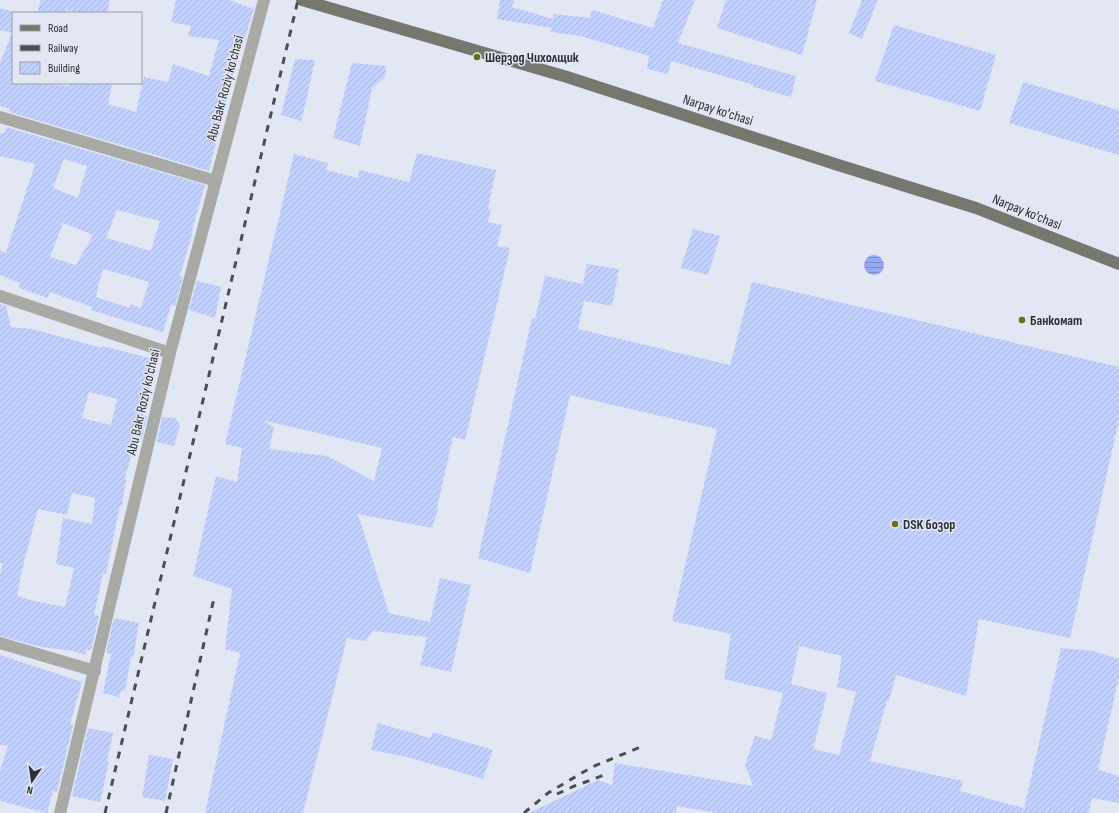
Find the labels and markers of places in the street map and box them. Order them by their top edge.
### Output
place label: Шерзод Чихолщик [485,49,579,66]
marker: Шерзод Чихолщик [472,52,482,62]
place label: Банкомат [1030,312,1082,329]
marker: Банкомат [1017,315,1027,325]
place label: DSK бозор [903,516,955,533]
marker: DSK бозор [890,519,900,529]

